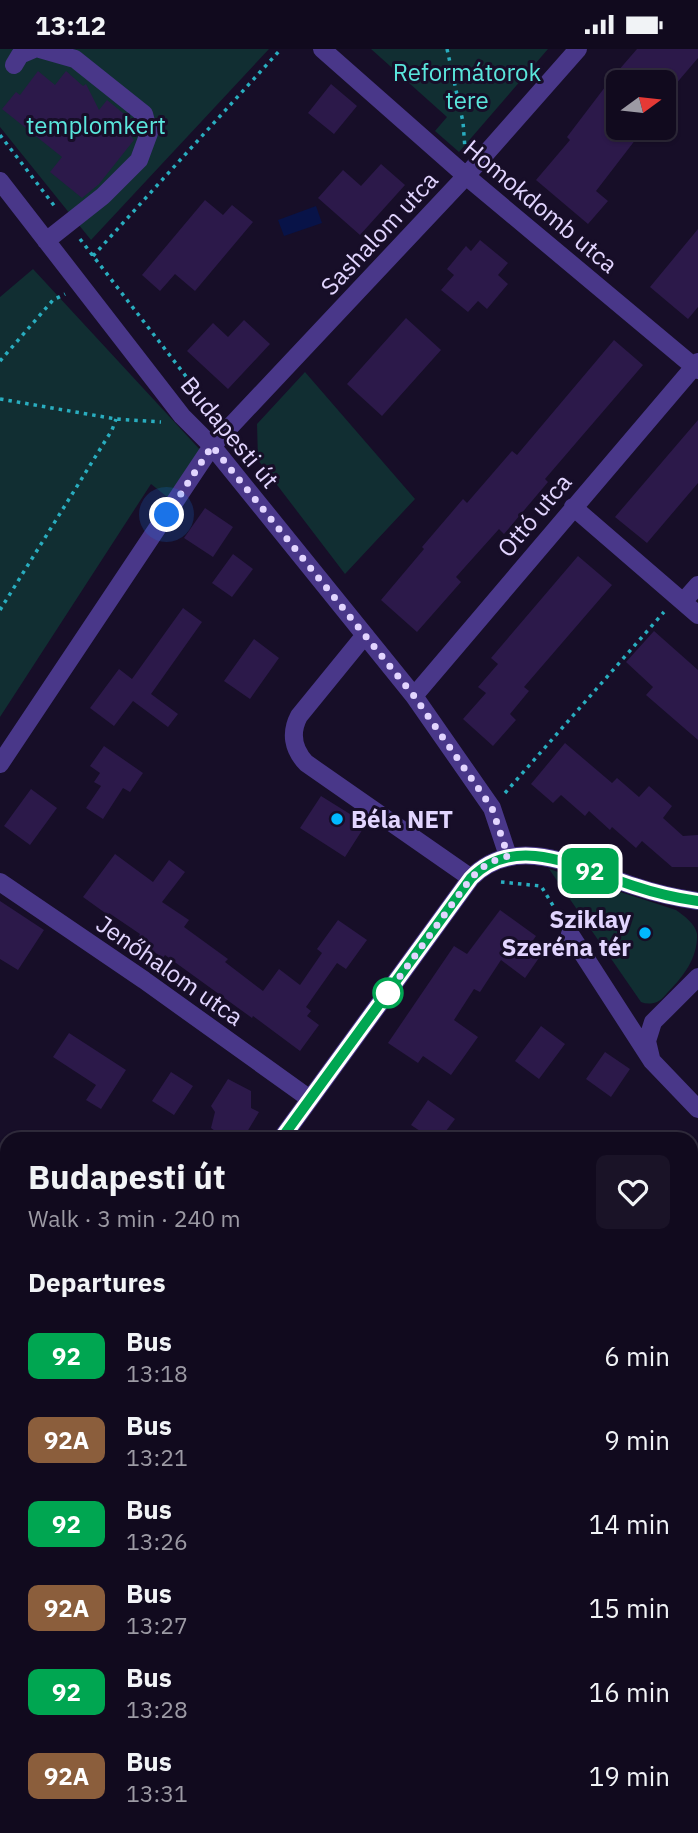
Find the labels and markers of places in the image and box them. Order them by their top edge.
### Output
place label: Béla NET [351,803,453,835]
marker: Béla NET [329,811,345,827]
place label: Sziklay Szeréna tér [501,903,631,963]
marker: Sziklay Szeréna tér [637,925,653,941]
unlabelled marker [373,978,403,1008]

